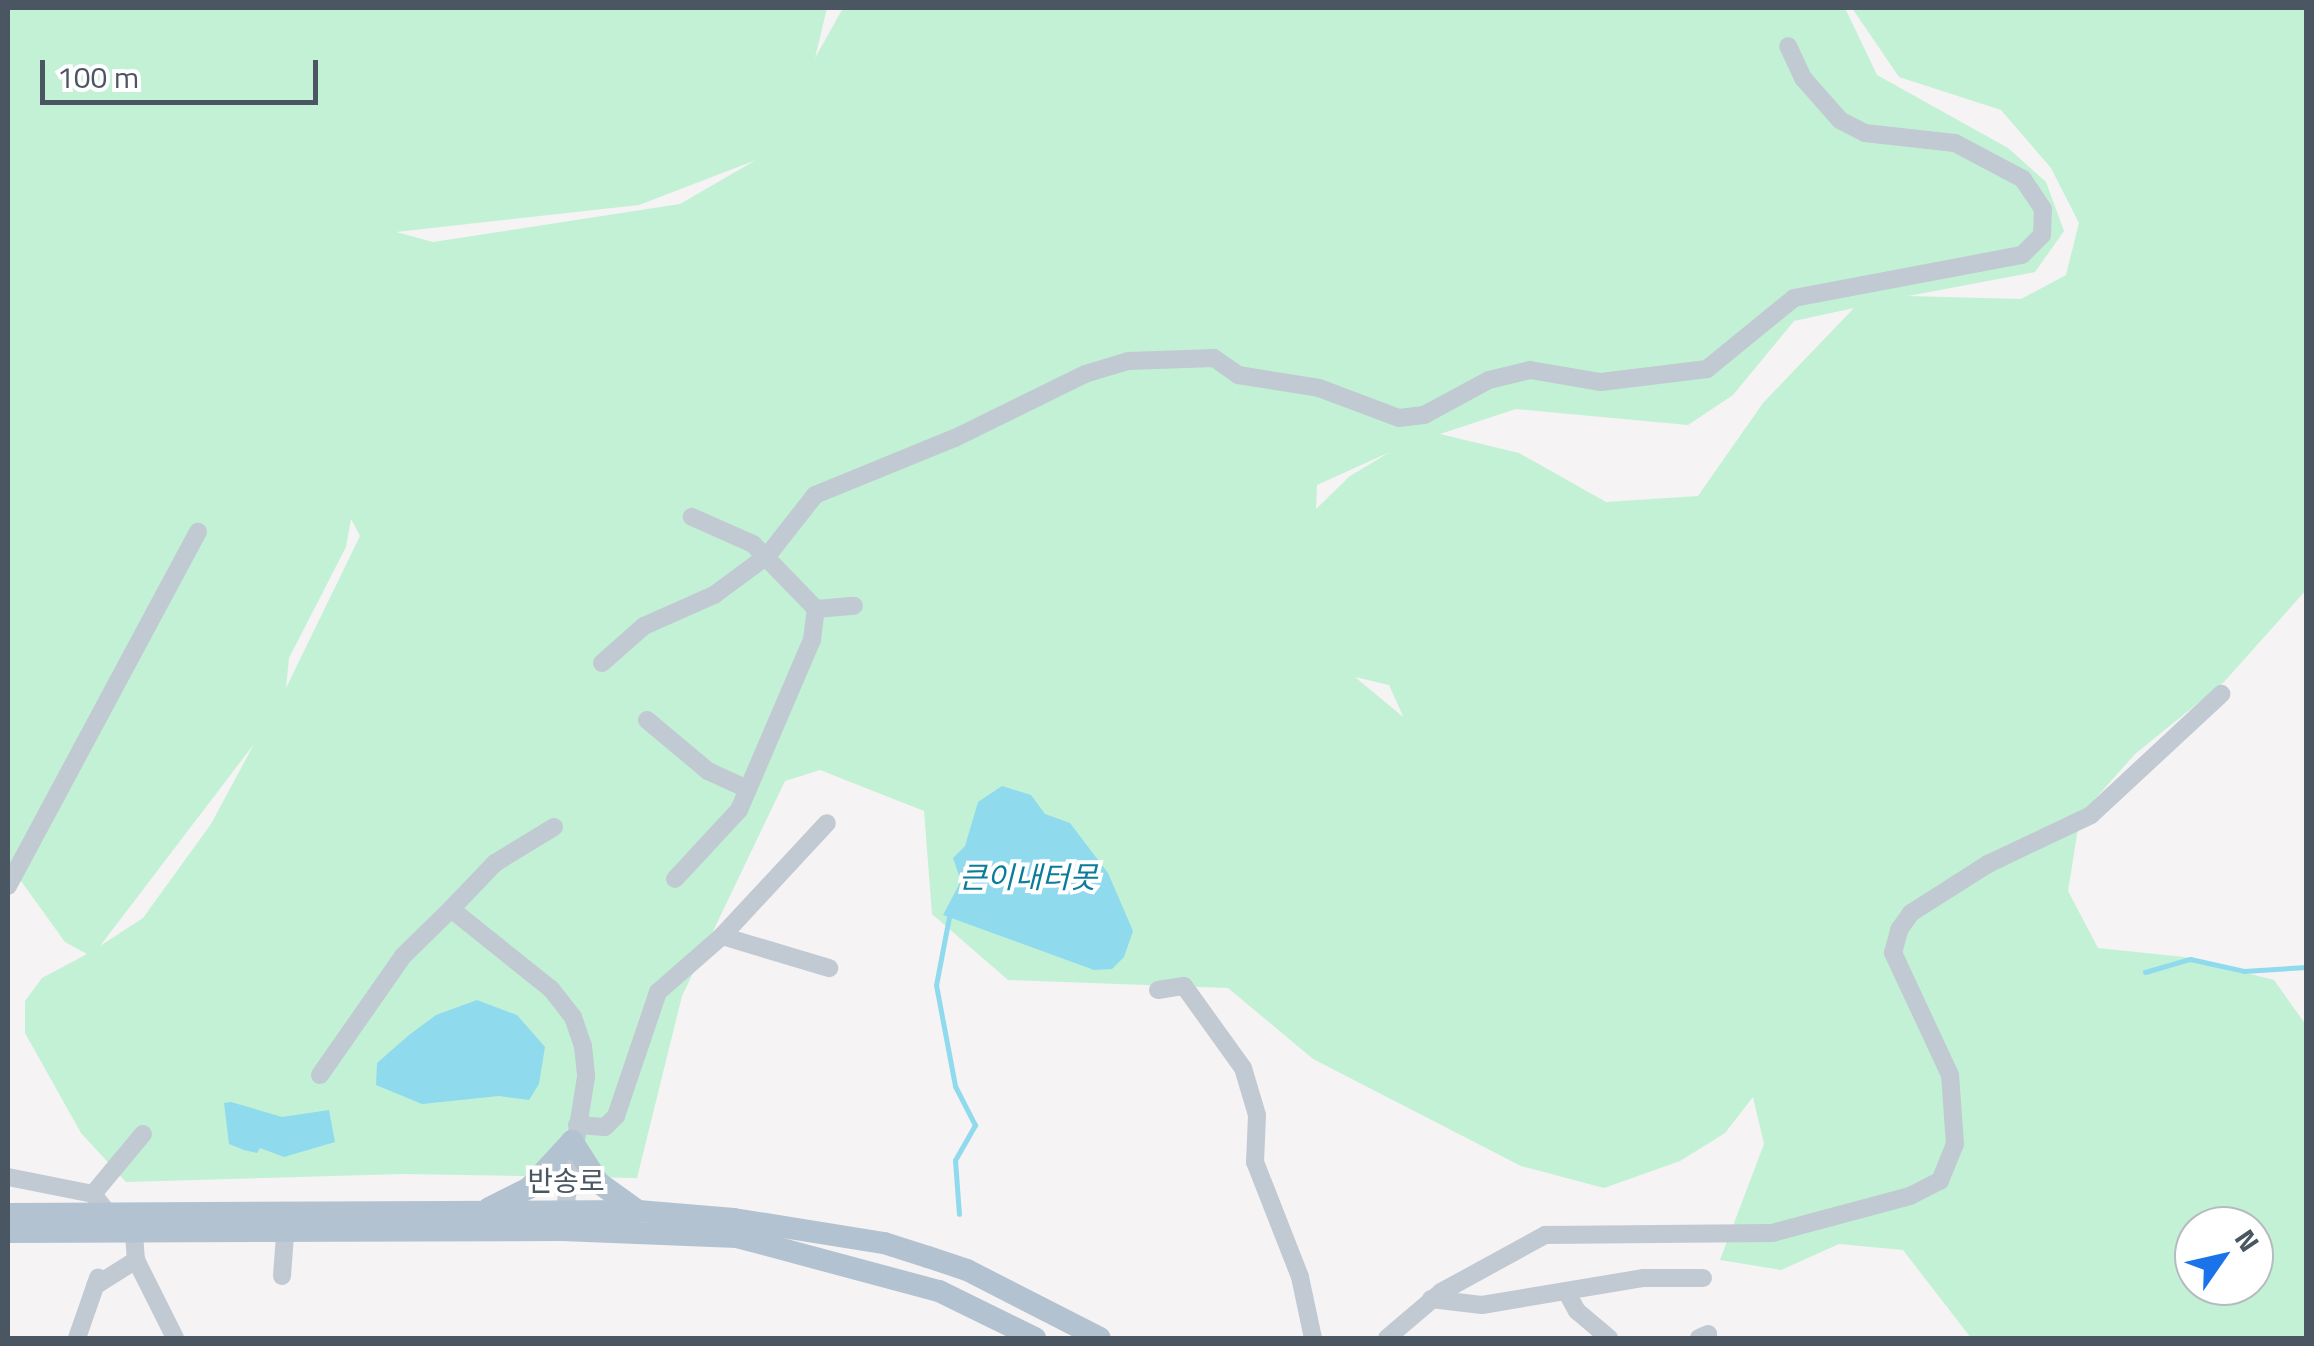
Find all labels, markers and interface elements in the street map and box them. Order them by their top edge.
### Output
scale bar [45,40,322,102]
text: 100 m [57,54,139,100]
water label: 큰이내터못 [959,859,1097,895]
street label: 반송로 [527,1164,605,1198]
north arrow [2174,1206,2274,1306]
text: N [2224,1220,2271,1260]

